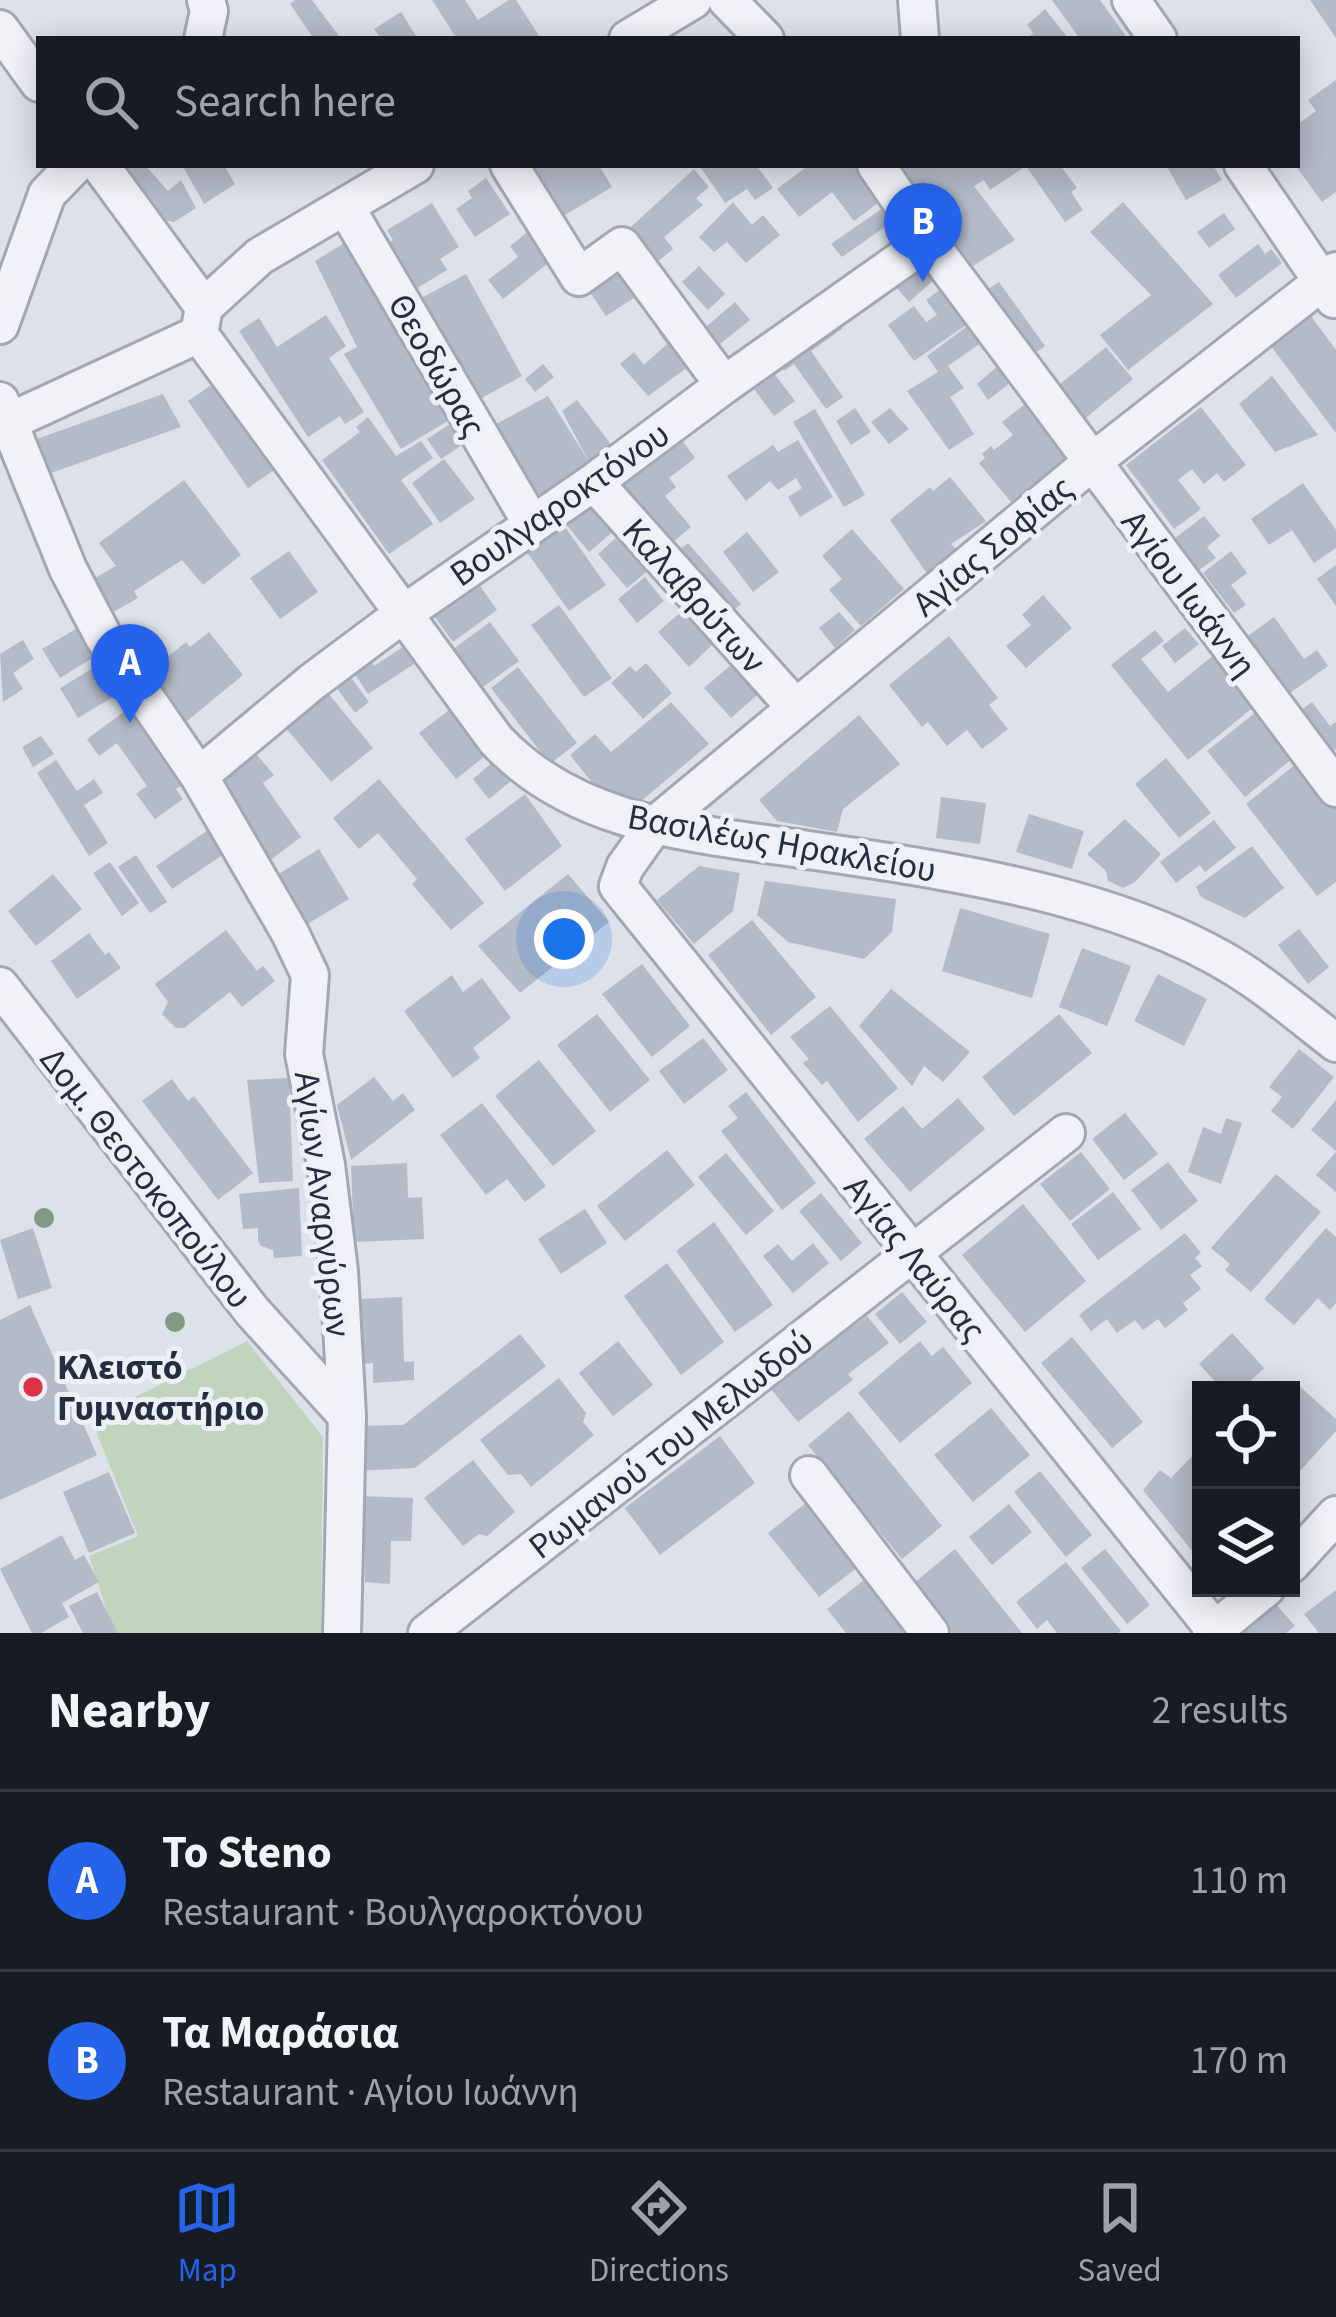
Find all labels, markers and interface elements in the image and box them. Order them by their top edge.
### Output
search box [36,36,1300,168]
icon: search [78,69,144,135]
text: Search here [174,70,396,134]
pin: B [884,183,962,282]
street label: Θεοδώρας [375,284,498,447]
street label: Βουλγαροκτόνου [440,409,680,599]
street label: Αγίας Σοφίας [901,464,1085,629]
street label: Αγίου Ιωάννη [1109,499,1269,688]
street label: Καλαβρύτων [610,507,778,685]
pin: A [91,624,169,723]
street label: Βασιλέως Ηρακλείου [623,791,940,896]
your location [534,909,594,969]
street label: Δομ. Θεοτοκοπούλου [27,1036,264,1320]
street label: Αγίων Αναργύρων [281,1068,364,1340]
street label: Αγίας Λαύρας [832,1165,998,1353]
street label: Ρωμανού του Μελωδού [518,1317,824,1572]
place label: Κλειστό Γυμναστήριο [57,1342,265,1434]
marker: Κλειστό Γυμναστήριο [20,1374,46,1400]
map controls [1192,1381,1300,1597]
button: locate [1192,1381,1300,1489]
button: layers [1192,1489,1300,1597]
text: Nearby [48,1675,210,1747]
text: 2 results [1152,1683,1288,1739]
text: To Steno [162,1821,332,1885]
text: A [76,1853,98,1909]
text: 110 m [1190,1853,1288,1909]
text: Restaurant · Βουλγαροκτόνου [162,1885,644,1941]
text: Τα Μαράσια [162,2001,399,2065]
text: B [75,2033,99,2089]
text: 170 m [1190,2033,1288,2089]
text: Restaurant · Αγίου Ιωάννη [162,2065,579,2121]
tab: Map [174,2175,240,2294]
tab: Directions [589,2175,729,2294]
tab: Saved [1077,2175,1162,2294]

